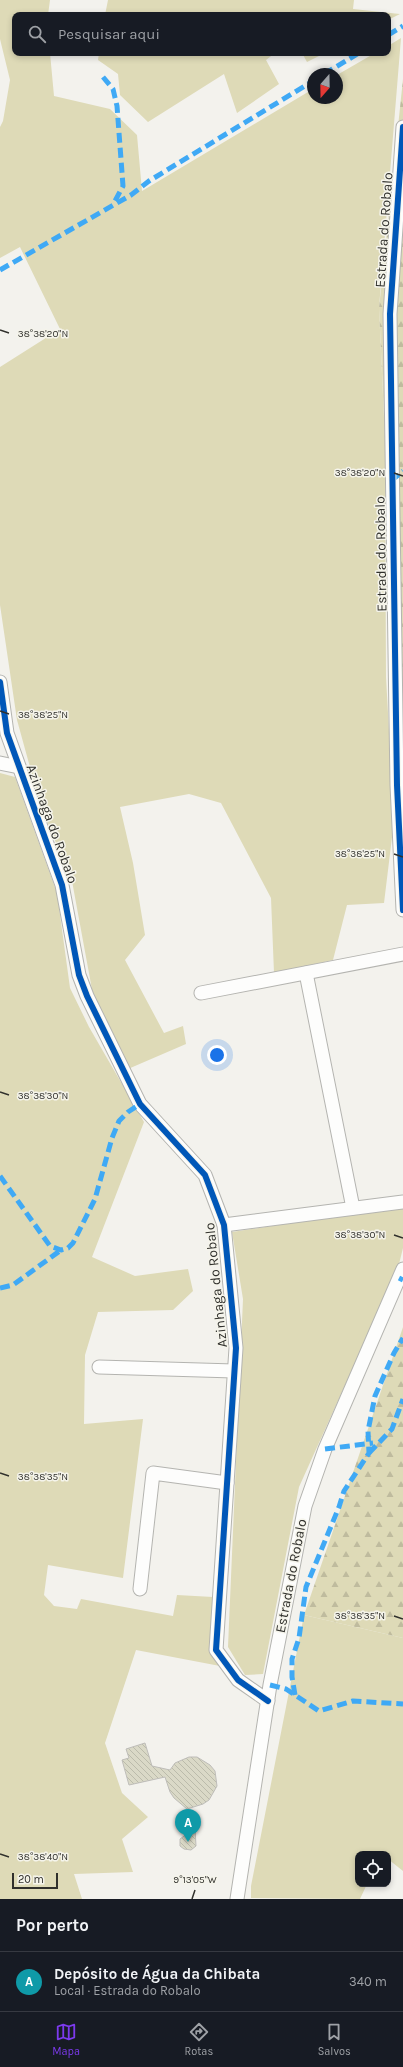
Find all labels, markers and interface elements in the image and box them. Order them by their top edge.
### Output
search box [12,12,391,56]
icon: search [26,23,48,45]
text: Pesquisar aqui [58,25,160,43]
north arrow [307,68,343,104]
street label: Estrada do Robalo [371,172,397,288]
text: 38°38'20"N [18,328,68,340]
text: 38°38'20"N [335,467,385,479]
street label: Estrada do Robalo [371,496,391,612]
text: 38°38'25"N [18,709,68,721]
street label: Azinhaga do Robalo [23,762,81,886]
text: 38°38'25"N [335,848,385,860]
your location [207,1045,227,1065]
text: 38°38'30"N [18,1090,68,1102]
street label: Azinhaga do Robalo [201,1222,231,1348]
text: 38°38'30"N [335,1229,385,1241]
text: 38°38'35"N [18,1471,68,1483]
street label: Estrada do Robalo [272,1518,310,1634]
text: 38°38'35"N [335,1610,385,1622]
pin: A [175,1809,201,1842]
text: 38°38'40"N [18,1851,68,1863]
map controls [355,1851,391,1887]
button: locate [355,1851,391,1887]
scale bar [12,1871,58,1890]
text: 20 m [18,1873,44,1886]
text: 9°13'05"W [173,1874,217,1886]
text: Por perto [16,1915,89,1935]
text: Depósito de Água da Chibata [54,1965,260,1983]
text: A [25,1974,33,1989]
text: 340 m [349,1974,387,1989]
text: Local · Estrada do Robalo [54,1983,201,1998]
tab: Mapa [52,2021,80,2058]
tab: Rotas [184,2021,213,2058]
tab: Salvos [318,2021,351,2058]

